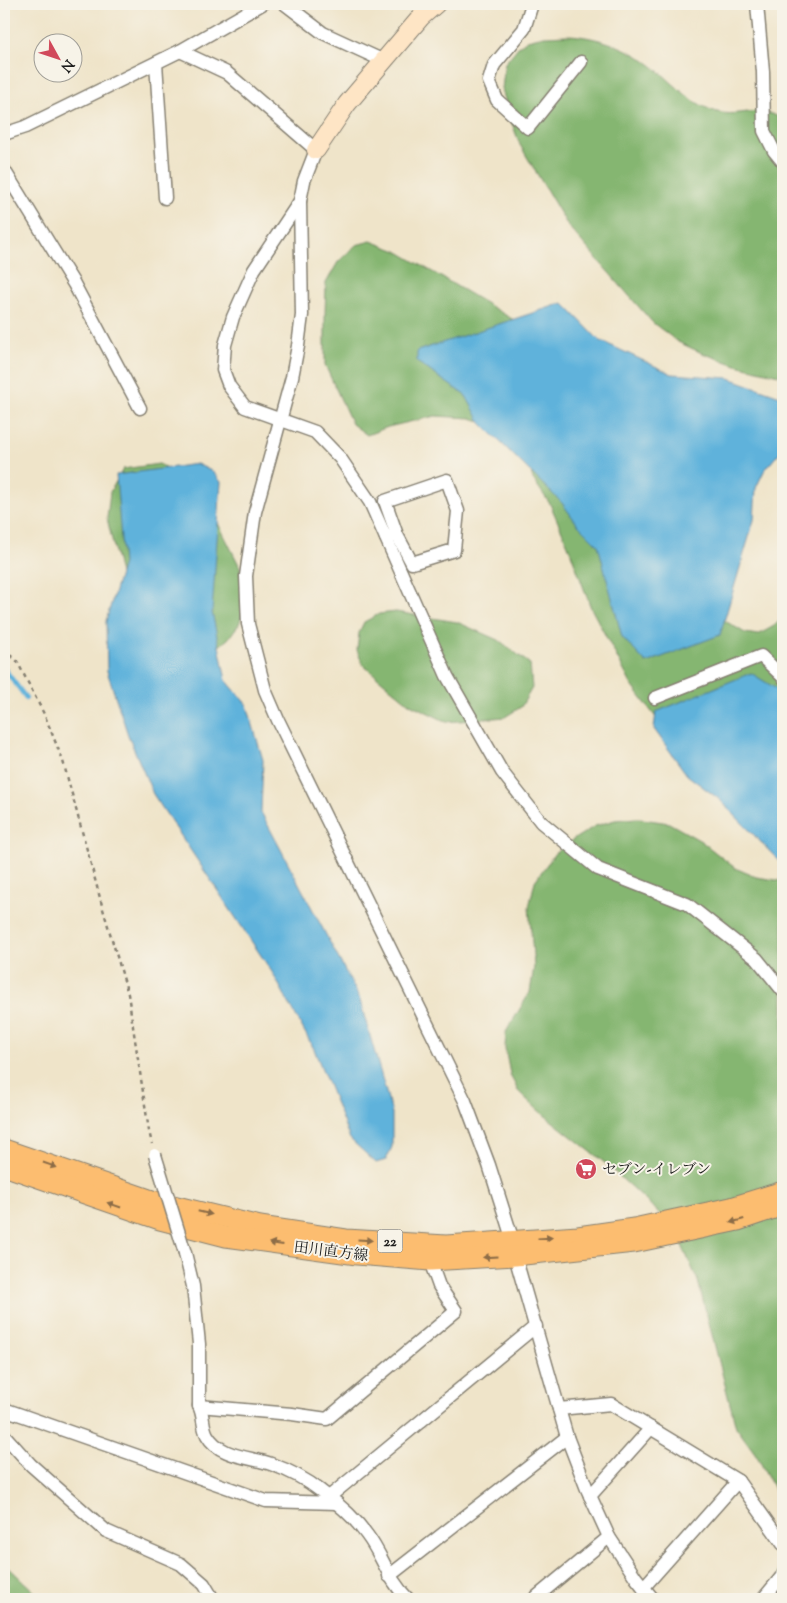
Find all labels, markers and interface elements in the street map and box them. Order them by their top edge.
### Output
north arrow [32,32,82,82]
text: N [55,54,78,76]
supermarket icon: セブン-イレブン [574,1157,598,1181]
place label: セブン-イレブン [602,1160,711,1181]
one-way arrow [42,1162,57,1170]
one-way arrow [106,1201,121,1208]
one-way arrow [198,1209,213,1217]
one-way arrow [729,1217,744,1225]
road number: 22 [378,1230,402,1252]
one-way arrow [537,1234,553,1242]
one-way arrow [357,1236,373,1244]
street label: 田川直方線 [292,1237,369,1267]
one-way arrow [268,1240,284,1248]
one-way arrow [482,1254,498,1262]

